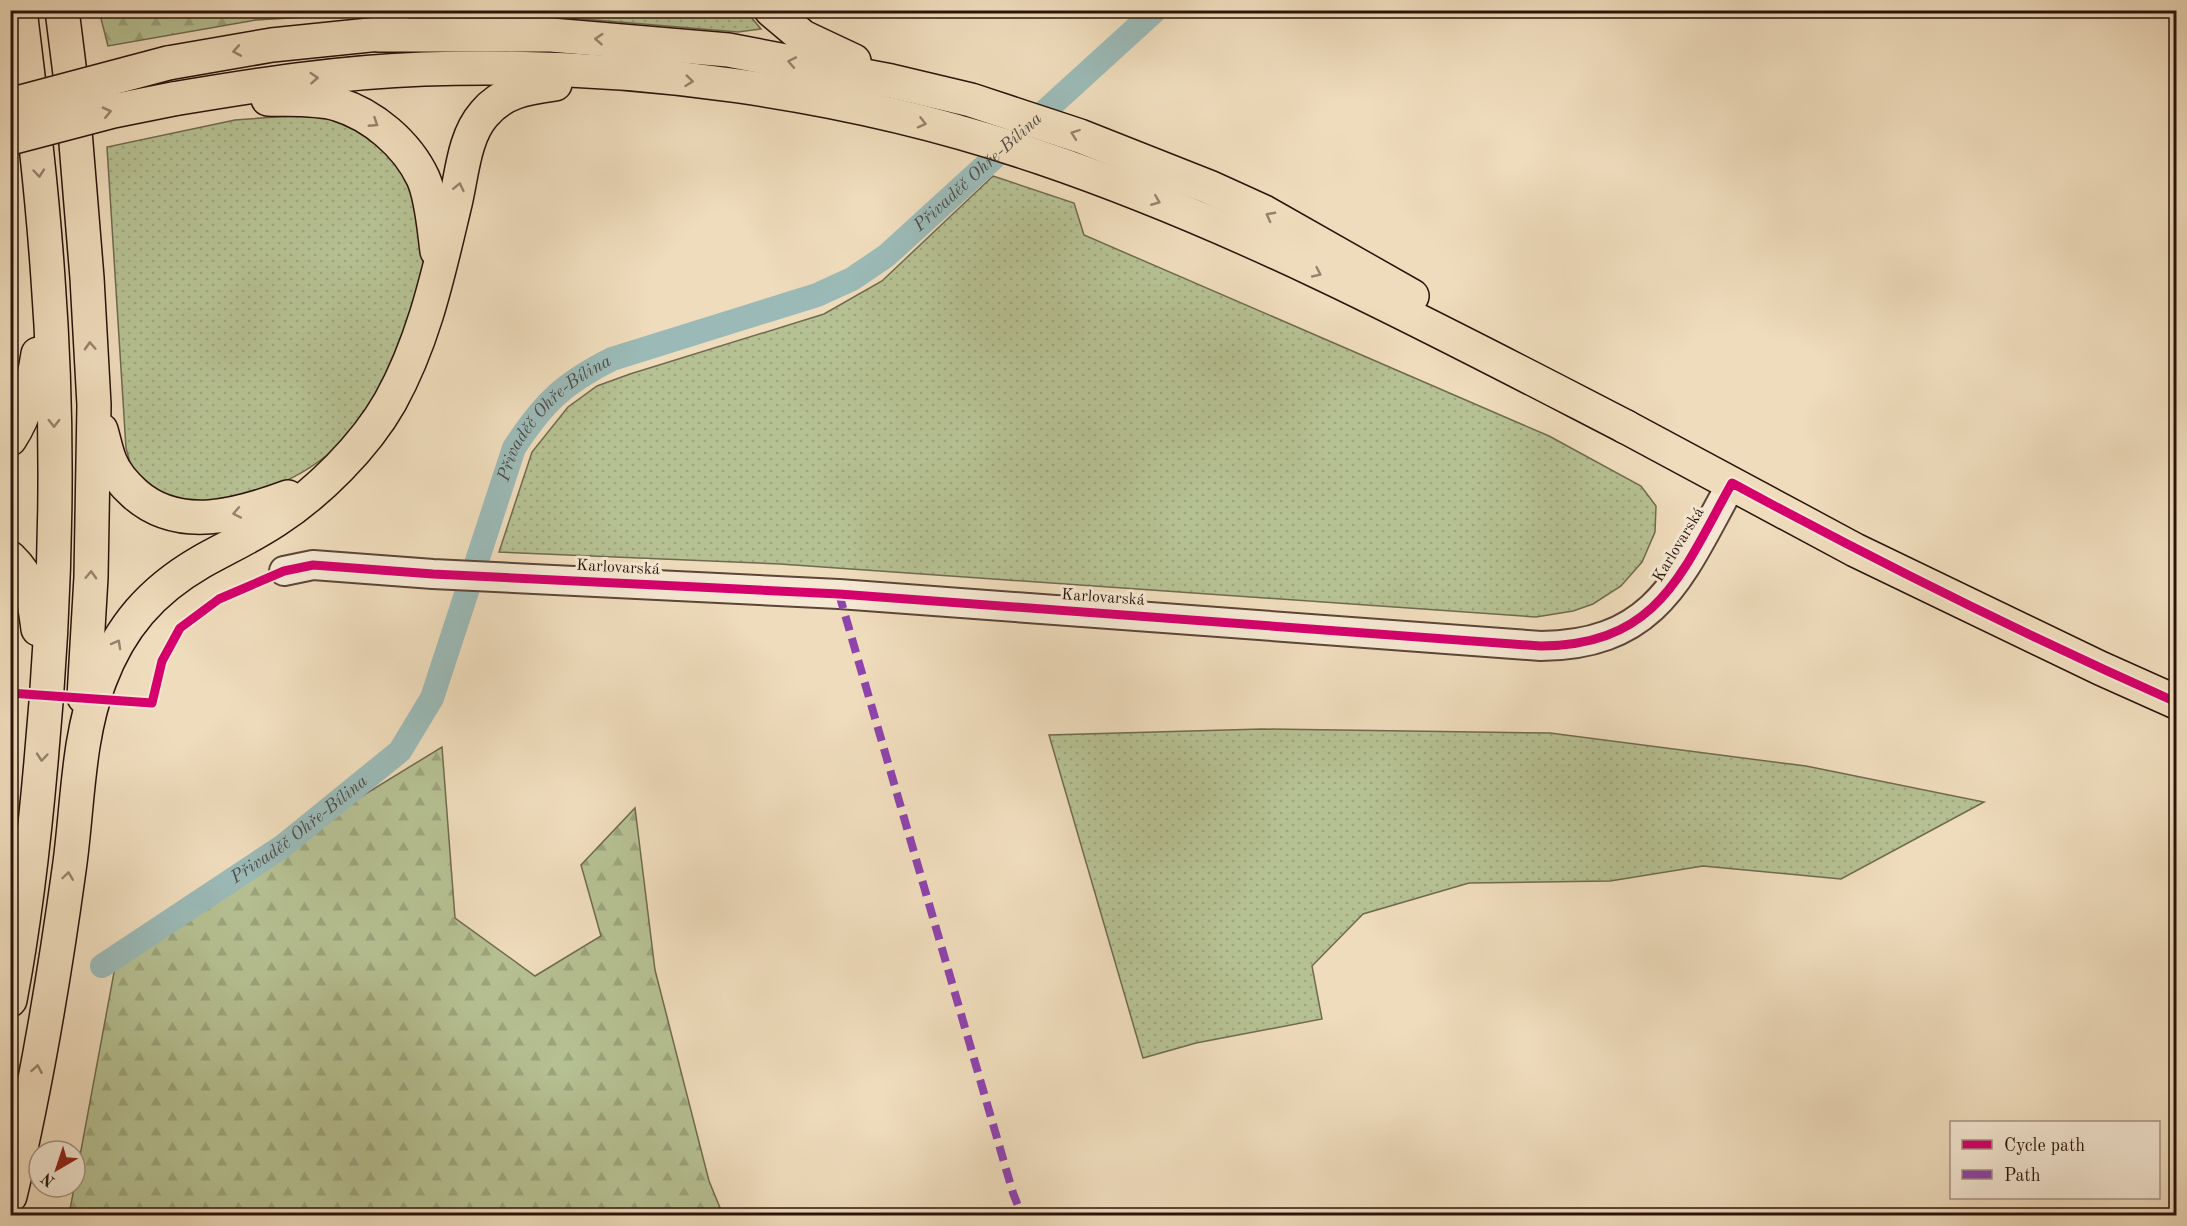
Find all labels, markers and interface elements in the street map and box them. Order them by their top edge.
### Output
one-way arrow [594,33,604,46]
one-way arrow [232,44,242,57]
one-way arrow [788,57,797,69]
one-way arrow [309,71,318,84]
one-way arrow [685,74,694,86]
one-way arrow [102,107,112,120]
water label: Přivaděč Ohře-Bílina [909,109,1046,236]
one-way arrow [917,115,927,128]
one-way arrow [367,116,378,127]
one-way arrow [1071,129,1081,142]
one-way arrow [32,168,45,177]
one-way arrow [452,182,465,192]
one-way arrow [1150,194,1161,206]
one-way arrow [1265,212,1276,223]
one-way arrow [1311,266,1322,278]
one-way arrow [84,342,97,351]
water label: Přivaděč Ohře-Bílina [494,352,614,484]
one-way arrow [47,419,60,428]
street label: Karlovarská [1651,505,1707,585]
one-way arrow [233,506,243,519]
street label: Karlovarská [576,558,660,578]
one-way arrow [84,570,97,579]
street label: Karlovarská [1061,587,1145,609]
one-way arrow [110,639,121,650]
one-way arrow [36,753,49,762]
water label: Přivaděč Ohře-Bílina [227,772,371,888]
one-way arrow [62,872,74,881]
one-way arrow [30,1064,43,1074]
legend [1950,1121,2160,1199]
text: Cycle path [2004,1137,2085,1155]
north arrow [27,1139,87,1199]
text: Path [2004,1167,2041,1185]
text: N [38,1169,59,1189]

